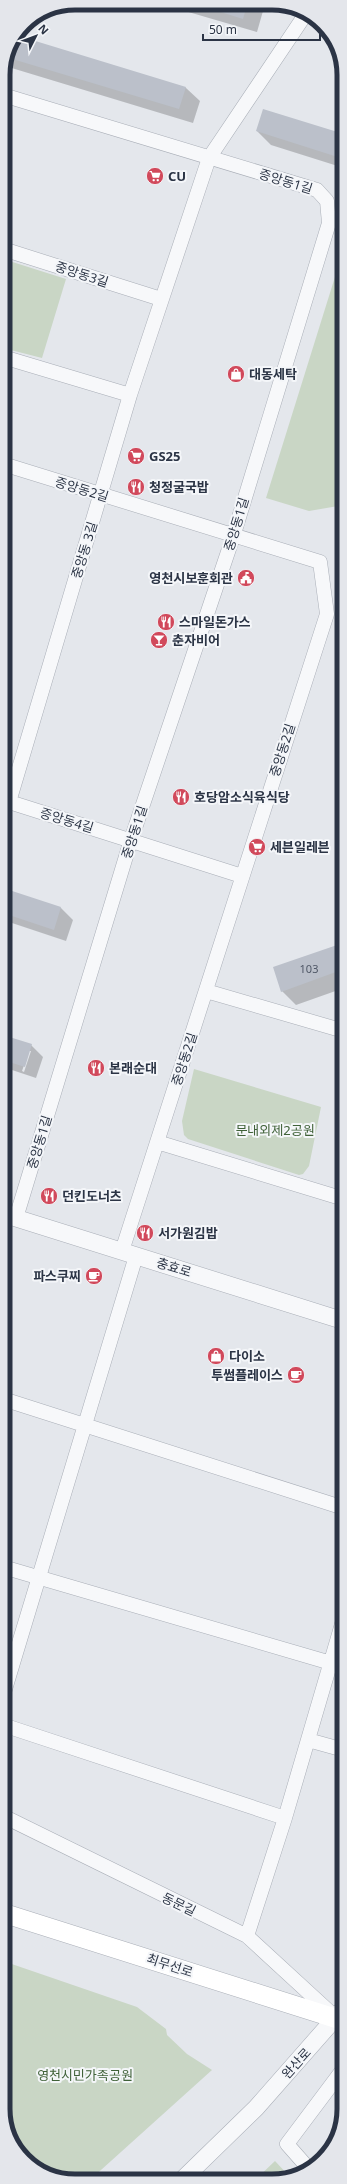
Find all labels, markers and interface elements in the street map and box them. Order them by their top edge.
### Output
north arrow [16,16,56,56]
scale bar [203,16,320,42]
text: N [35,21,52,37]
text: 50 m [209,21,237,38]
street label: 중앙동1길 [257,164,315,198]
supermarket icon: CU [145,166,165,186]
place label: CU [168,167,186,185]
street label: 중앙동3길 [53,257,111,291]
shop icon: 대동세탁 [226,364,246,384]
place label: 대동세탁 [249,365,297,383]
supermarket icon: GS25 [126,446,146,466]
place label: GS25 [149,447,180,465]
street label: 중앙동2길 [53,472,111,506]
restaurant icon: 청정굴국밥 [126,477,146,497]
place label: 청정굴국밥 [149,478,209,496]
street label: 중앙동1길 [219,495,253,553]
street label: 중앙동 3길 [67,519,101,581]
public building icon: 영천시보훈회관 [236,568,256,588]
place label: 영천시보훈회관 [149,569,233,587]
restaurant icon: 스마일돈가스 [156,612,176,632]
place label: 스마일돈가스 [179,613,251,631]
bar icon: 춘자비어 [149,630,169,650]
place label: 춘자비어 [172,631,220,649]
street label: 중앙동2길 [265,721,299,779]
restaurant icon: 호당암소식육식당 [171,787,191,807]
place label: 호당암소식육식당 [194,788,290,806]
street label: 중앙동4길 [38,803,96,837]
street label: 중앙동1길 [117,803,151,861]
supermarket icon: 세븐일레븐 [247,837,267,857]
place label: 세븐일레븐 [270,838,330,856]
house number: 103 [300,961,318,976]
street label: 중앙동2길 [167,1030,201,1088]
restaurant icon: 본래순대 [86,1058,106,1078]
place label: 본래순대 [109,1059,157,1077]
street label: 중앙동1길 [22,1113,56,1171]
park label: 문내외제2공원 [235,1121,315,1139]
restaurant icon: 던킨도너츠 [39,1186,59,1206]
place label: 던킨도너츠 [62,1187,122,1205]
restaurant icon: 서가원김밥 [135,1223,155,1243]
place label: 서가원김밥 [158,1224,218,1242]
street label: 충효로 [154,1253,194,1281]
cafe icon: 파스쿠찌 [84,1266,104,1286]
place label: 파스쿠찌 [33,1267,81,1285]
shop icon: 다이소 [206,1346,226,1366]
place label: 다이소 [229,1347,265,1365]
cafe icon: 투썸플레이스 [286,1365,306,1385]
place label: 투썸플레이스 [211,1366,283,1384]
street label: 동문길 [159,1888,199,1920]
street label: 최무선로 [144,1949,196,1981]
street label: 완산로 [277,2044,315,2082]
park label: 영천시민가족공원 [37,2066,133,2084]

